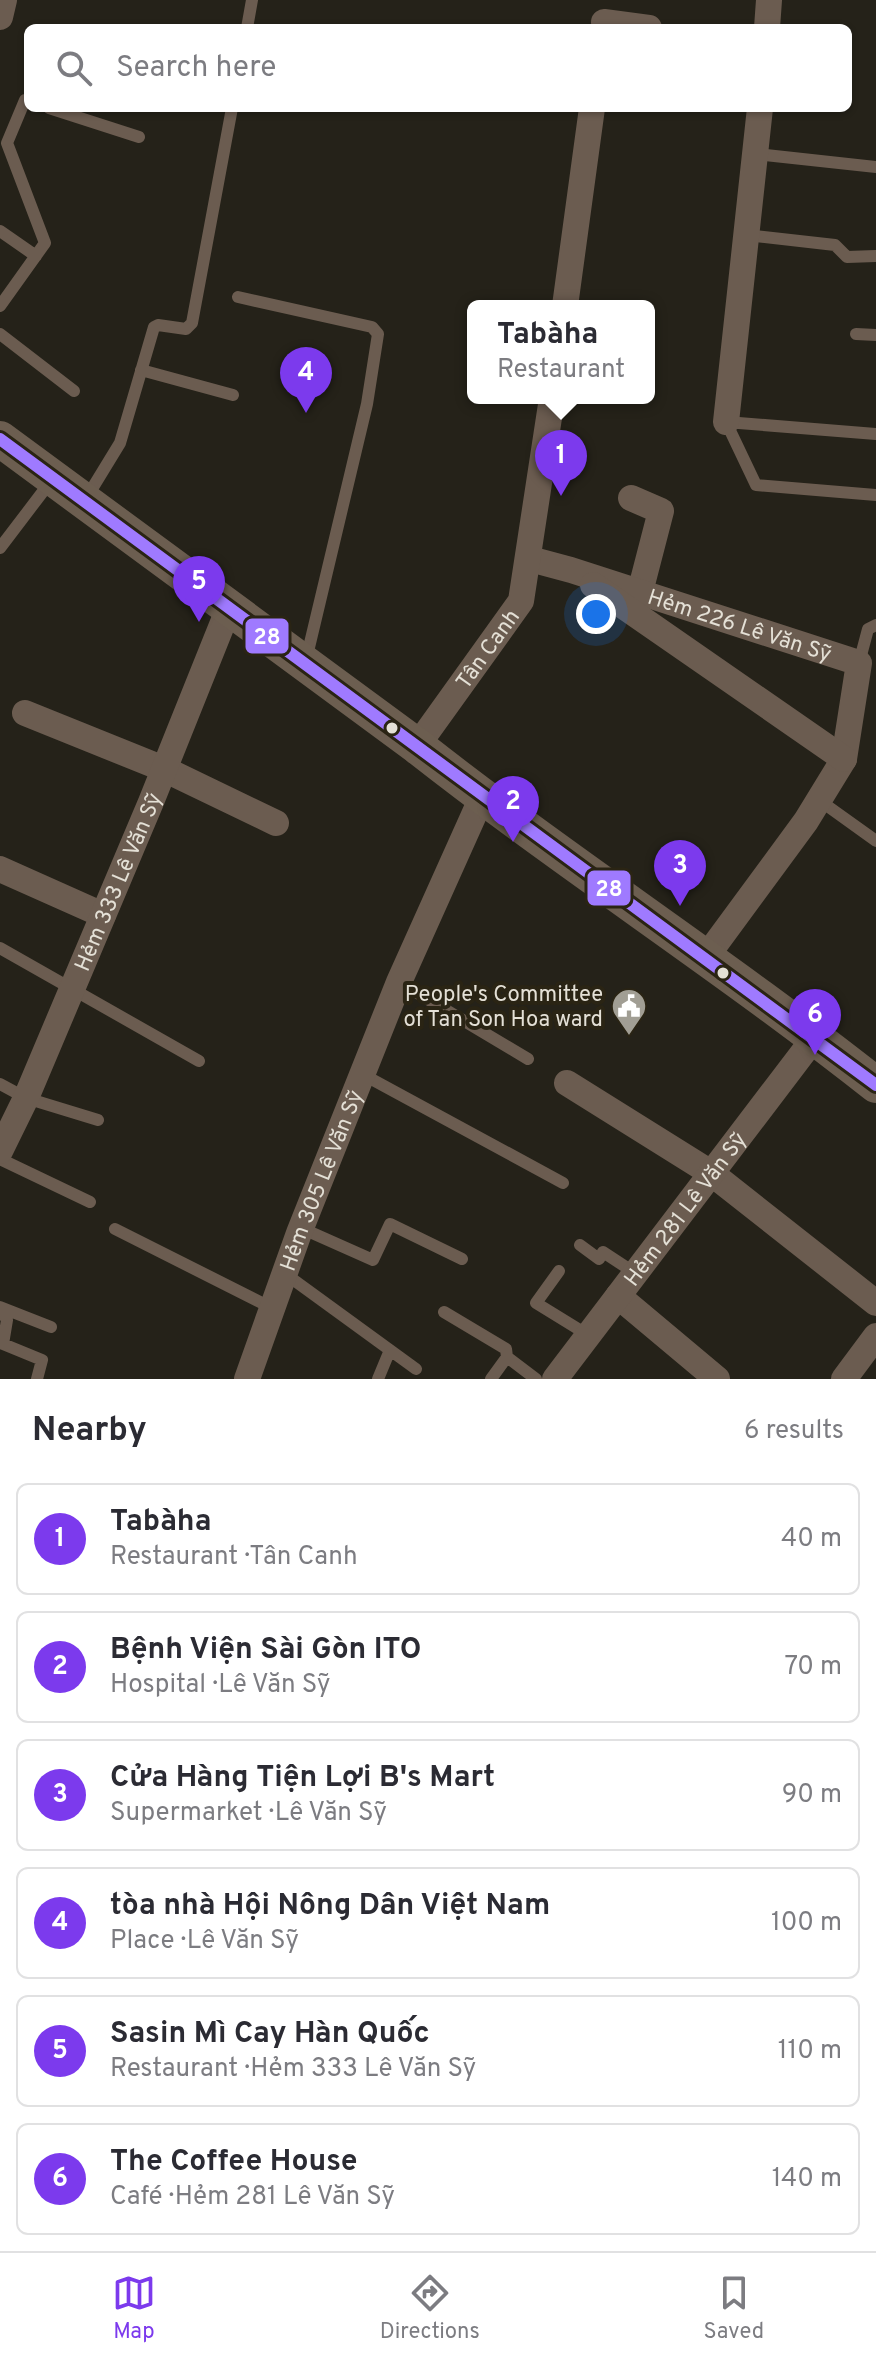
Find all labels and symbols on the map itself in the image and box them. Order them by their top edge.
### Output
pin: 4 [280,347,332,413]
pin: 1 [535,430,587,496]
pin: 5 [173,556,225,622]
street label: Hẻm 226 Lê Văn Sỹ [644,585,835,669]
your location [576,594,616,634]
street label: Tân Canh [451,605,527,695]
line badge: 28 [244,617,290,655]
text: 28 [253,625,281,652]
unlabelled marker [384,720,400,736]
pin: 2 [487,776,539,842]
street label: Hẻm 333 Lê Văn Sỹ [70,789,169,976]
pin: 3 [654,840,706,906]
line badge: 28 [586,869,632,907]
text: 28 [595,877,623,904]
unlabelled marker [715,965,731,981]
place label: People's Committee of Tan Son Hoa ward [403,982,603,1034]
public building icon: People's Committee of Tan Son Hoa ward [610,987,648,1037]
pin: 6 [789,989,841,1055]
street label: Hẻm 305 Lê Văn Sỹ [276,1087,371,1275]
street label: Hẻm 281 Lê Văn Sỹ [619,1128,754,1293]

